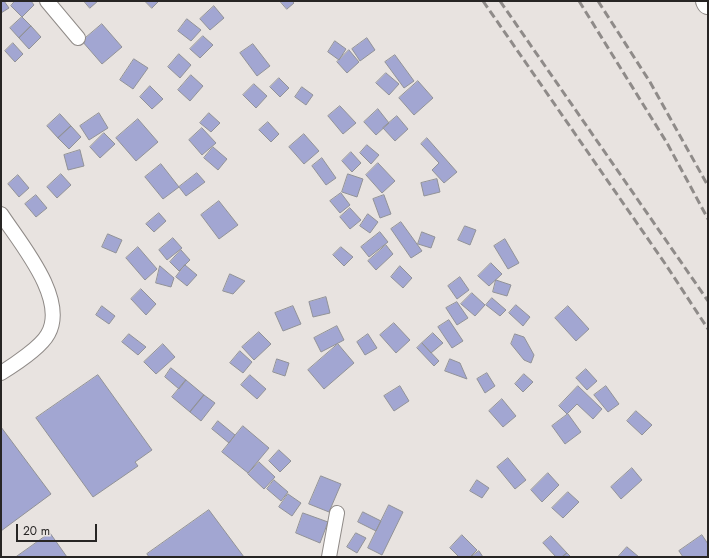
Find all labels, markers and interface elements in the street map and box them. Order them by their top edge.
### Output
scale bar [18,516,99,542]
text: 20 m [23,522,50,540]

